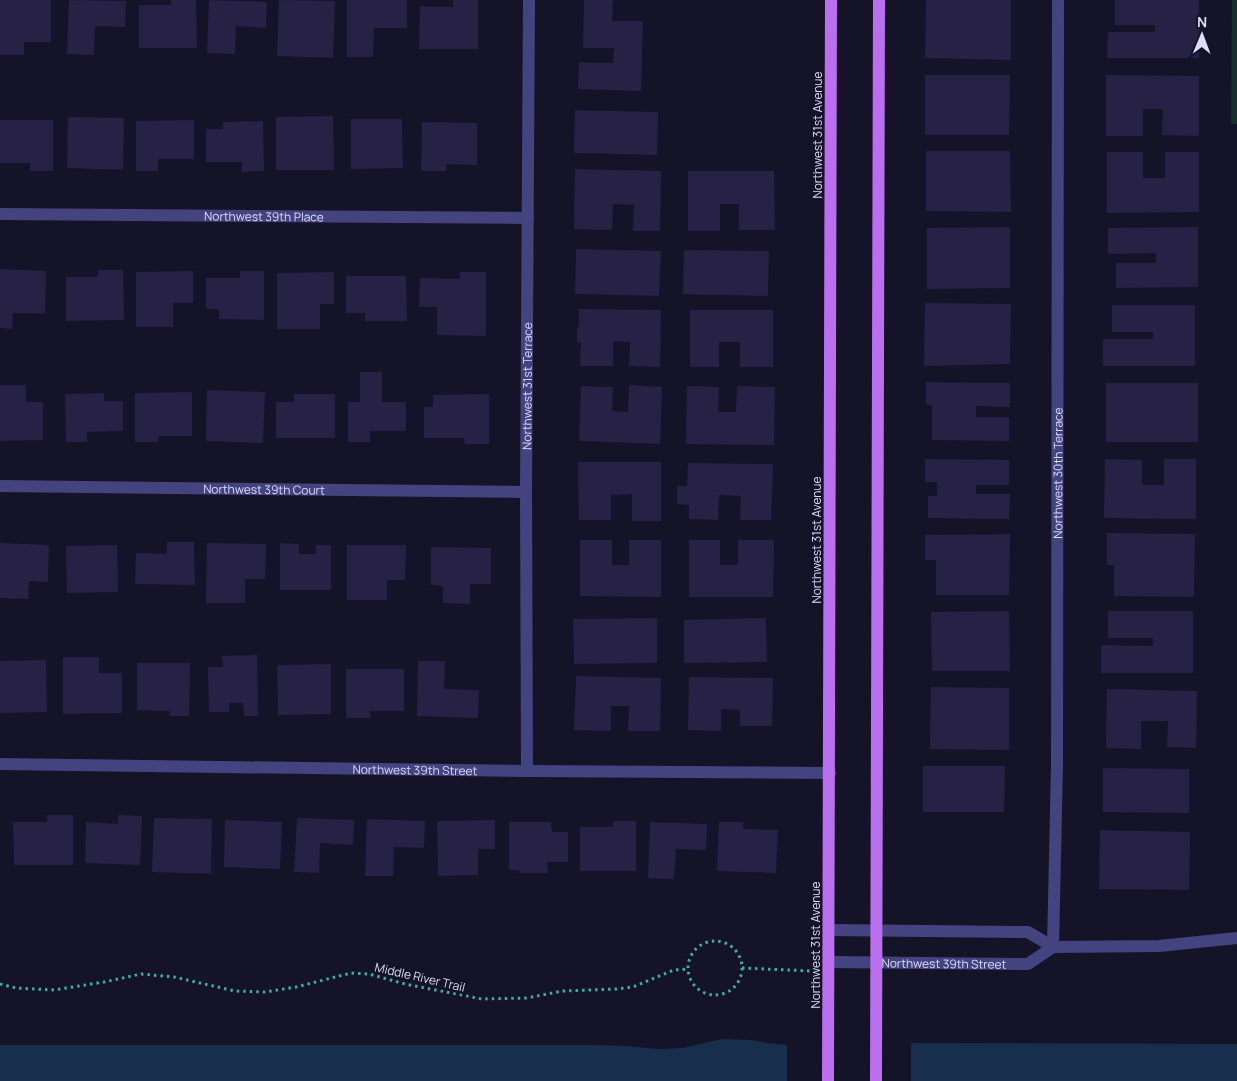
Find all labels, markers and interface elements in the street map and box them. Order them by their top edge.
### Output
north arrow [1177,10,1227,60]
text: N [1197,12,1207,31]
street label: Northwest 31st Avenue [809,72,826,198]
street label: Northwest 39th Place [204,207,324,225]
street label: Northwest 31st Terrace [518,322,536,450]
street label: Northwest 30th Terrace [1049,407,1066,539]
street label: Northwest 31st Avenue [808,477,825,603]
street label: Northwest 39th Court [203,480,325,498]
street label: Northwest 39th Street [352,760,478,779]
street label: Northwest 31st Avenue [807,882,824,1008]
street label: Northwest 39th Street [881,954,1007,972]
street label: Middle River Trail [373,958,467,996]

